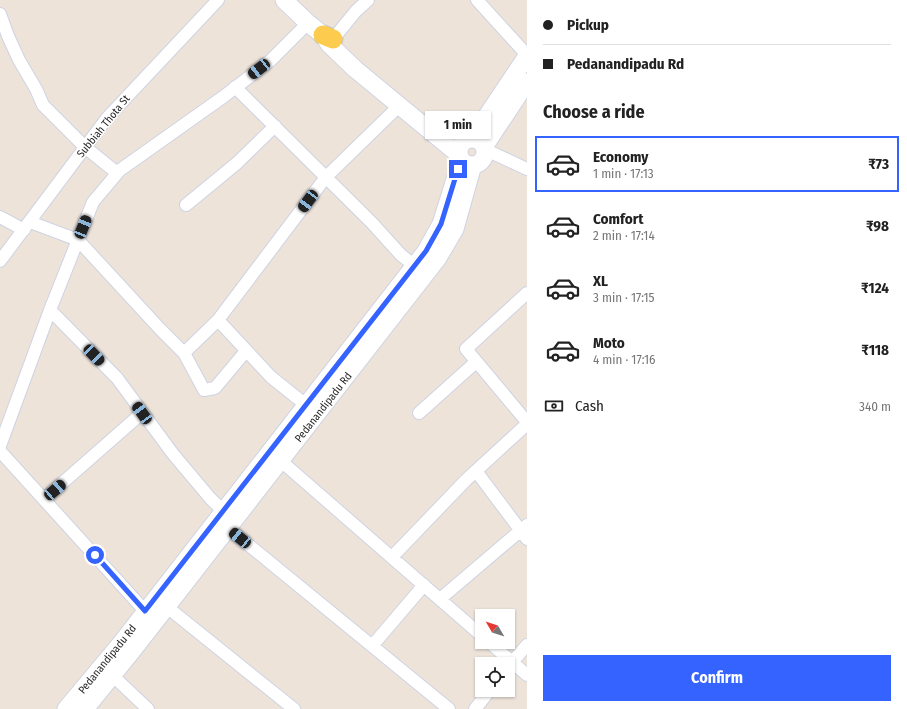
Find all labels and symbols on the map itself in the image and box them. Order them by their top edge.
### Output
car [246,57,272,81]
street label: Subbiah Thota St [74,92,133,160]
callout: 1 min [425,111,491,139]
route end [449,160,467,178]
car [296,188,320,214]
car [73,214,93,240]
car [81,342,107,368]
street label: Pedanandipadu Rd [292,370,355,445]
car [130,400,154,426]
car [42,478,68,502]
car [227,526,253,550]
route start [86,546,104,564]
north arrow [475,609,515,649]
street label: Pedanandipadu Rd [76,622,139,696]

